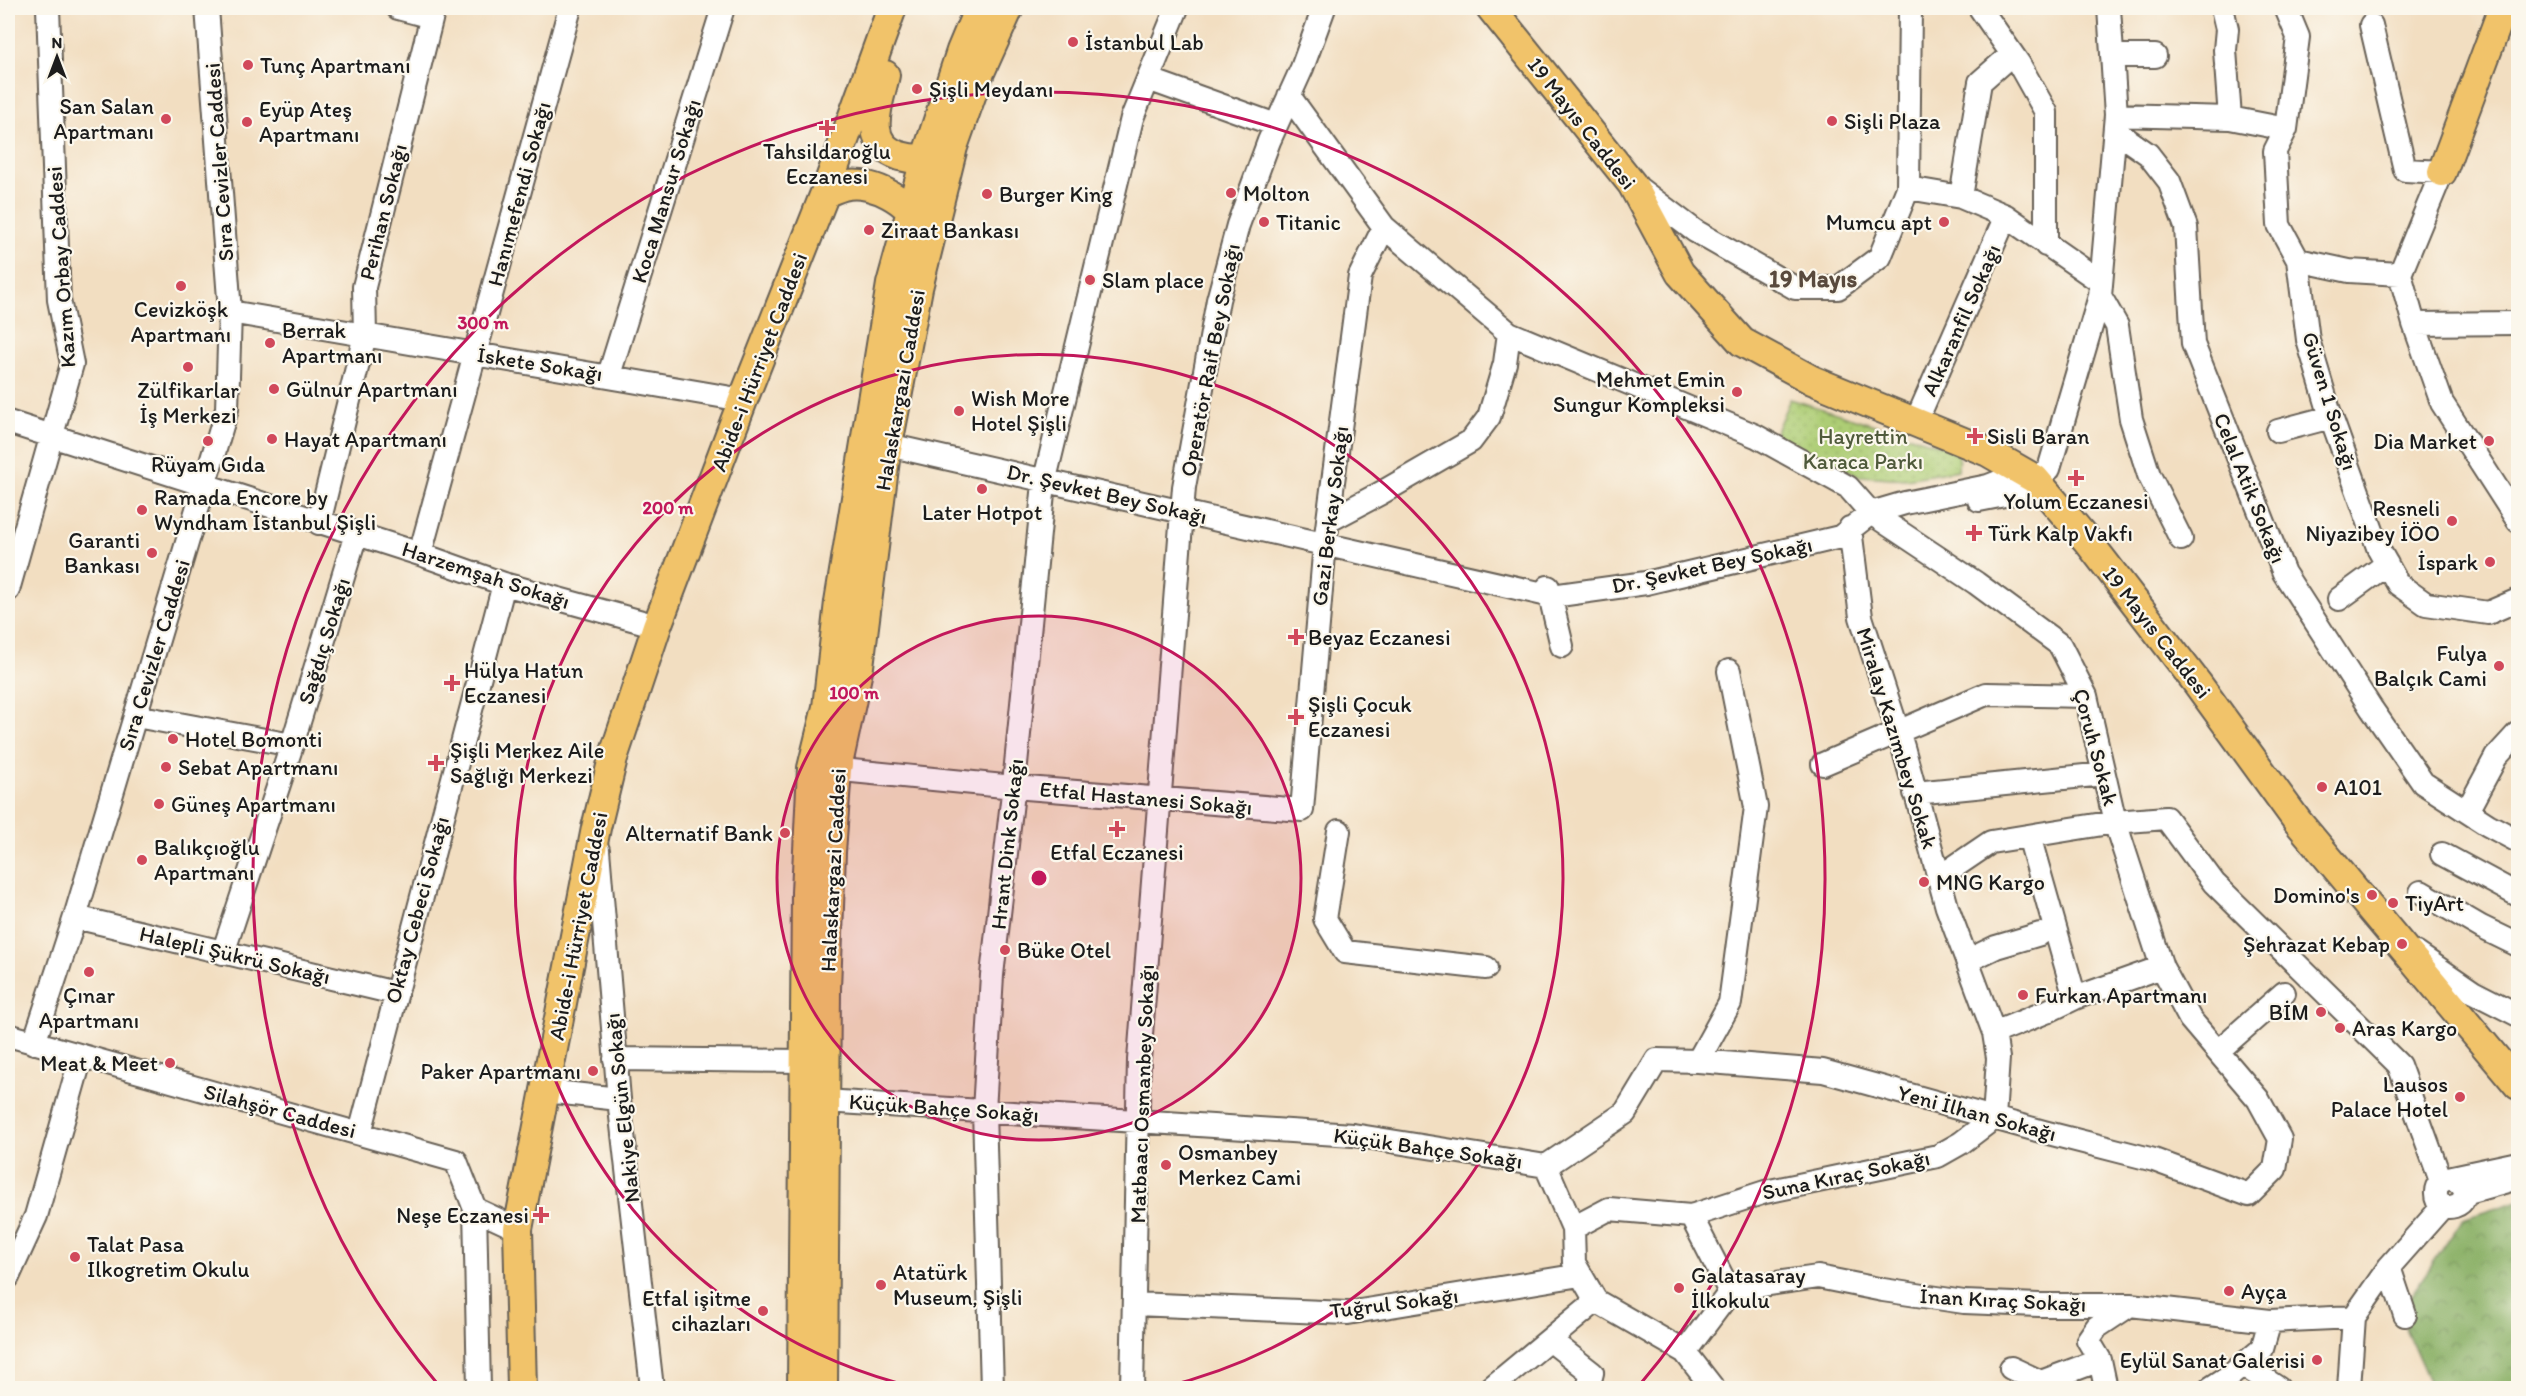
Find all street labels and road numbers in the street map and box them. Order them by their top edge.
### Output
street label: 19 Mayıs Caddesi [1522,51,1642,195]
street label: Sıra Cevizler Caddesi [199,62,239,262]
street label: Koca Mansur Sokağı [625,96,707,286]
street label: Hanımefendi Sokağı [481,99,557,289]
street label: Perihan Sokağı [353,141,413,283]
street label: Kazım Orbay Caddesi [40,165,82,369]
street label: Alkaranfil Sokağı [1915,240,2007,400]
street label: Operatör Raif Bey Sokağı [1174,241,1246,479]
street label: Abide-i Hürriyet Caddesi [705,249,813,475]
street label: Halaskargazi Caddesi [869,287,931,493]
street label: Güven 1 Sokağı [2296,329,2364,473]
street label: İskete Sokağı [475,341,605,387]
street label: Celal Atik Sokağı [2208,409,2292,567]
street label: Gazi Berkay Sokağı [1306,424,1354,608]
street label: Dr. Şevket Bey Sokağı [1004,458,1210,530]
street label: Dr. Şevket Bey Sokağı [1609,531,1815,599]
street label: Harzemşah Sokağı [399,535,573,615]
street label: Sıra Cevizler Caddesi [112,556,196,754]
street label: 19 Mayıs Caddesi [2097,560,2217,704]
street label: Sağdıç Sokağı [292,574,356,708]
street label: Miralay Kazımbey Sokak [1850,624,1944,852]
street label: Çoruh Sokak [2067,685,2125,809]
street label: Hrant Dink Sokağı [985,757,1029,931]
street label: Halaskargazi Caddesi [814,767,852,973]
street label: Etfal Hastanesi Sokağı [1039,775,1253,821]
street label: Abide-i Hürriyet Caddesi [543,810,613,1042]
street label: Oktay Cebeci Sokağı [379,813,455,1007]
street label: Halepli Şükrü Sokağı [137,920,333,990]
street label: Matbaacı Osmanbey Sokağı [1124,964,1160,1224]
street label: Nakiye Elgün Sokağı [599,1012,645,1204]
street label: Silahşör Caddesi [201,1078,359,1144]
street label: Yeni İlhan Sokağı [1895,1079,2059,1147]
street label: Küçük Bahçe Sokağı [848,1088,1040,1128]
street label: Küçük Bahçe Sokağı [1332,1121,1524,1175]
street label: Suna Kıraç Sokağı [1760,1144,1932,1206]
street label: Tuğrul Sokağı [1328,1282,1460,1324]
street label: İnan Kıraç Sokağı [1919,1282,2087,1318]

